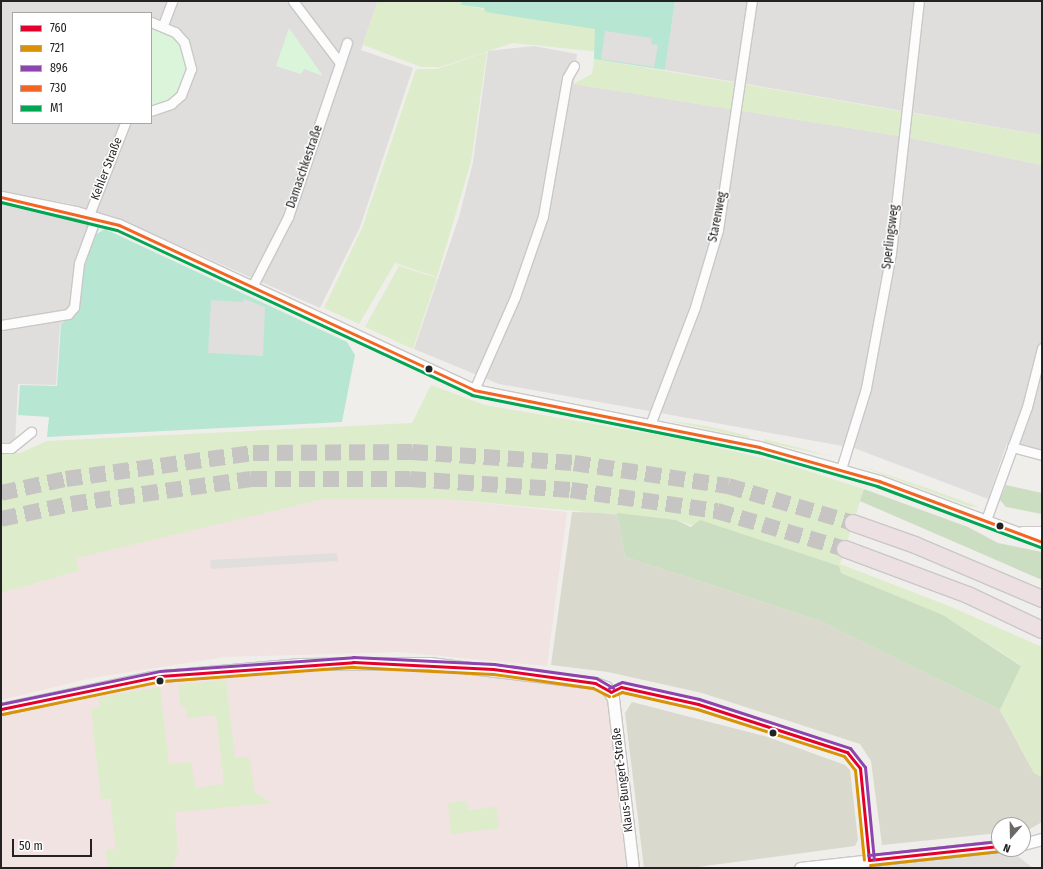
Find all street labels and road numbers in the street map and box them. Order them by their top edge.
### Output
street label: Damaschkestraße [284,124,326,210]
street label: Kehler Straße [88,135,126,203]
street label: Starenweg [706,190,730,244]
street label: Sperlingsweg [880,204,902,270]
street label: Klaus-Bungert-Straße [609,727,637,833]

